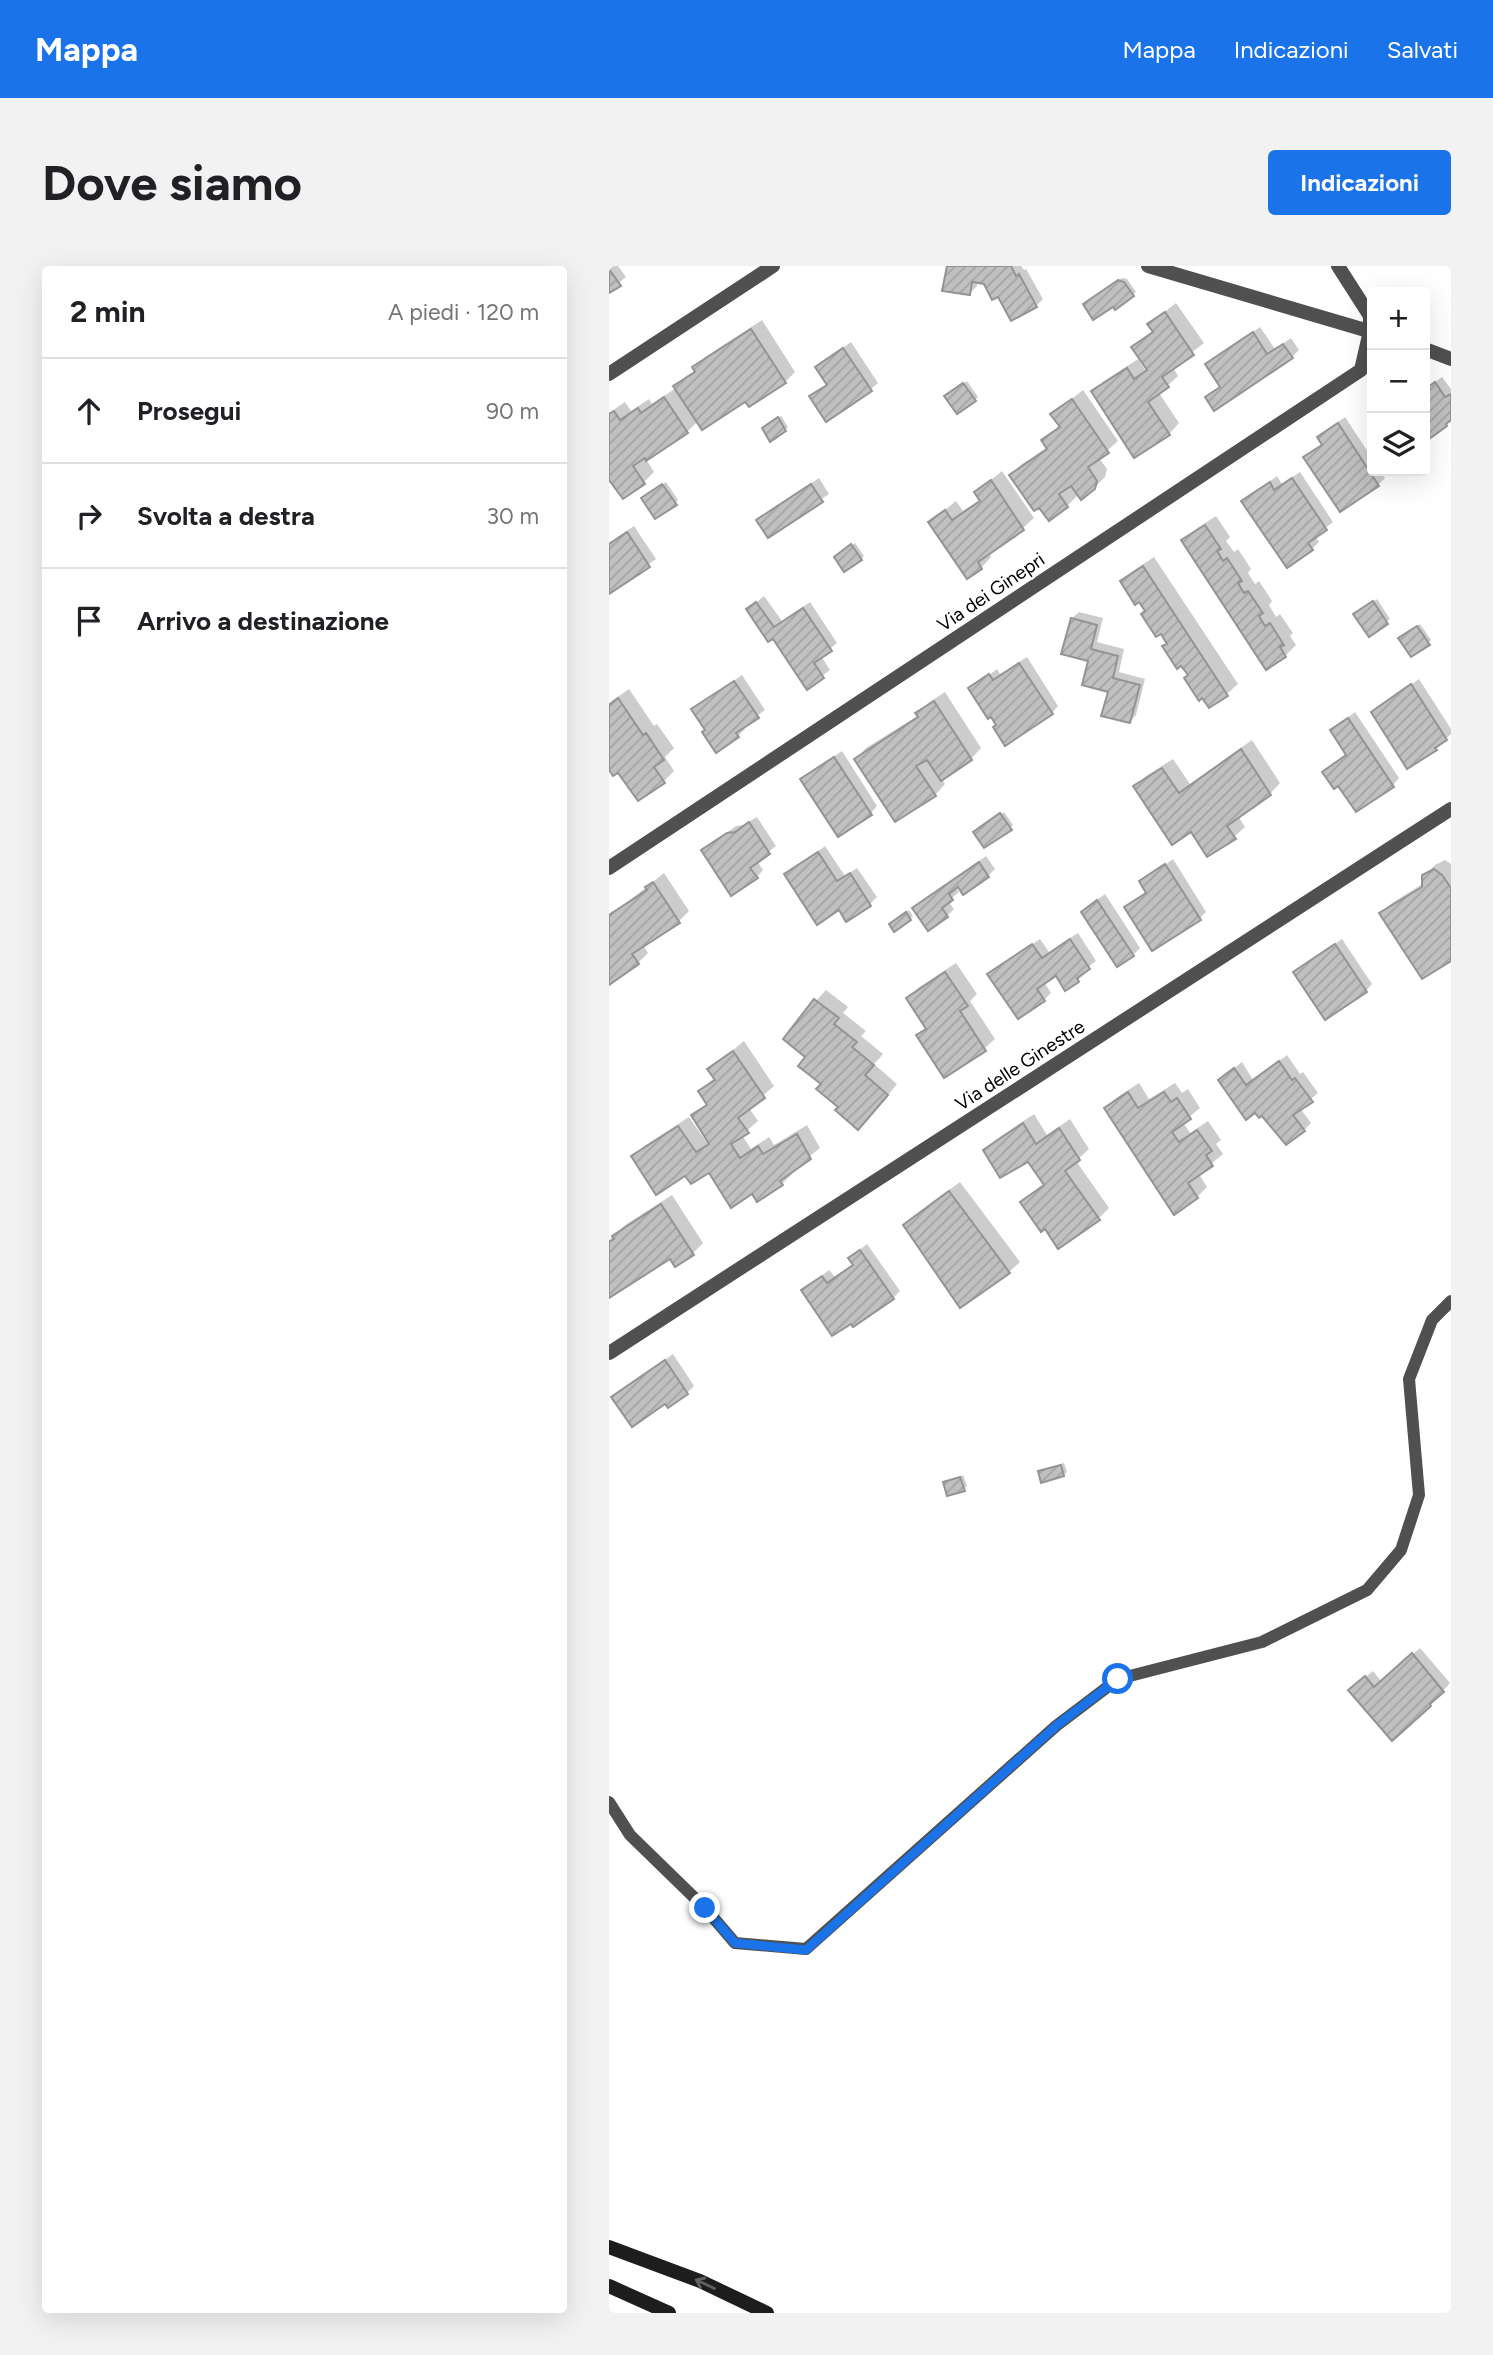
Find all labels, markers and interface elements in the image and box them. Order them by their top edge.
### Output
text: Mappa [35,30,138,69]
text: Mappa [1123,35,1196,64]
text: Indicazioni [1234,35,1349,64]
text: Salvati [1387,35,1458,64]
button: Indicazioni [1268,150,1451,215]
text: Dove siamo [42,153,302,212]
map controls [1367,287,1430,476]
button: + [1367,287,1430,350]
text: 2 min [70,293,146,330]
text: A piedi · 120 m [388,298,539,326]
button: − [1367,350,1430,413]
icon: ahead [70,392,108,430]
text: Prosegui [137,395,241,427]
text: 90 m [486,397,539,425]
button: layers [1367,413,1430,476]
icon: right [70,497,108,535]
text: Svolta a destra [137,500,315,532]
text: 30 m [486,502,539,530]
street label: Via dei Ginepri [933,548,1049,636]
icon: arrive [70,602,108,640]
text: Arrivo a destinazione [137,605,389,637]
street label: Via delle Ginestre [951,1015,1089,1115]
route start [1102,1663,1133,1694]
route end [689,1892,720,1923]
one-way arrow [695,2276,716,2289]

